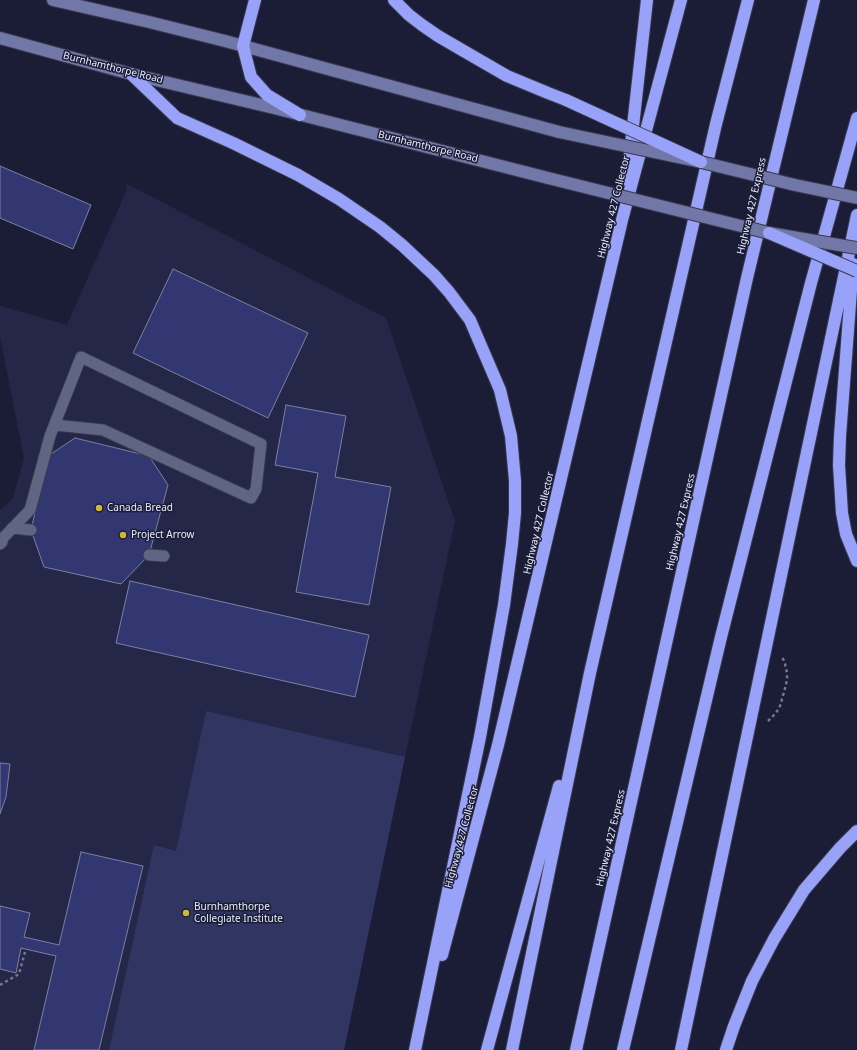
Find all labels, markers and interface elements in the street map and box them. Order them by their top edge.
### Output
street label: Burnhamthorpe Road [62,50,164,86]
street label: Burnhamthorpe Road [377,129,479,165]
street label: Highway 427 Collector [595,155,633,259]
street label: Highway 427 Express [735,156,769,256]
street label: Highway 427 Collector [521,470,557,576]
street label: Highway 427 Express [664,472,698,572]
place label: Canada Bread [107,502,173,514]
marker: Canada Bread [94,503,104,513]
place label: Project Arrow [131,529,194,541]
marker: Project Arrow [118,530,128,540]
street label: Highway 427 Collector [443,785,481,889]
street label: Highway 427 Express [594,788,628,888]
place label: Burnhamthorpe Collegiate Institute [194,901,283,924]
marker: Burnhamthorpe Collegiate Institute [181,908,191,918]

